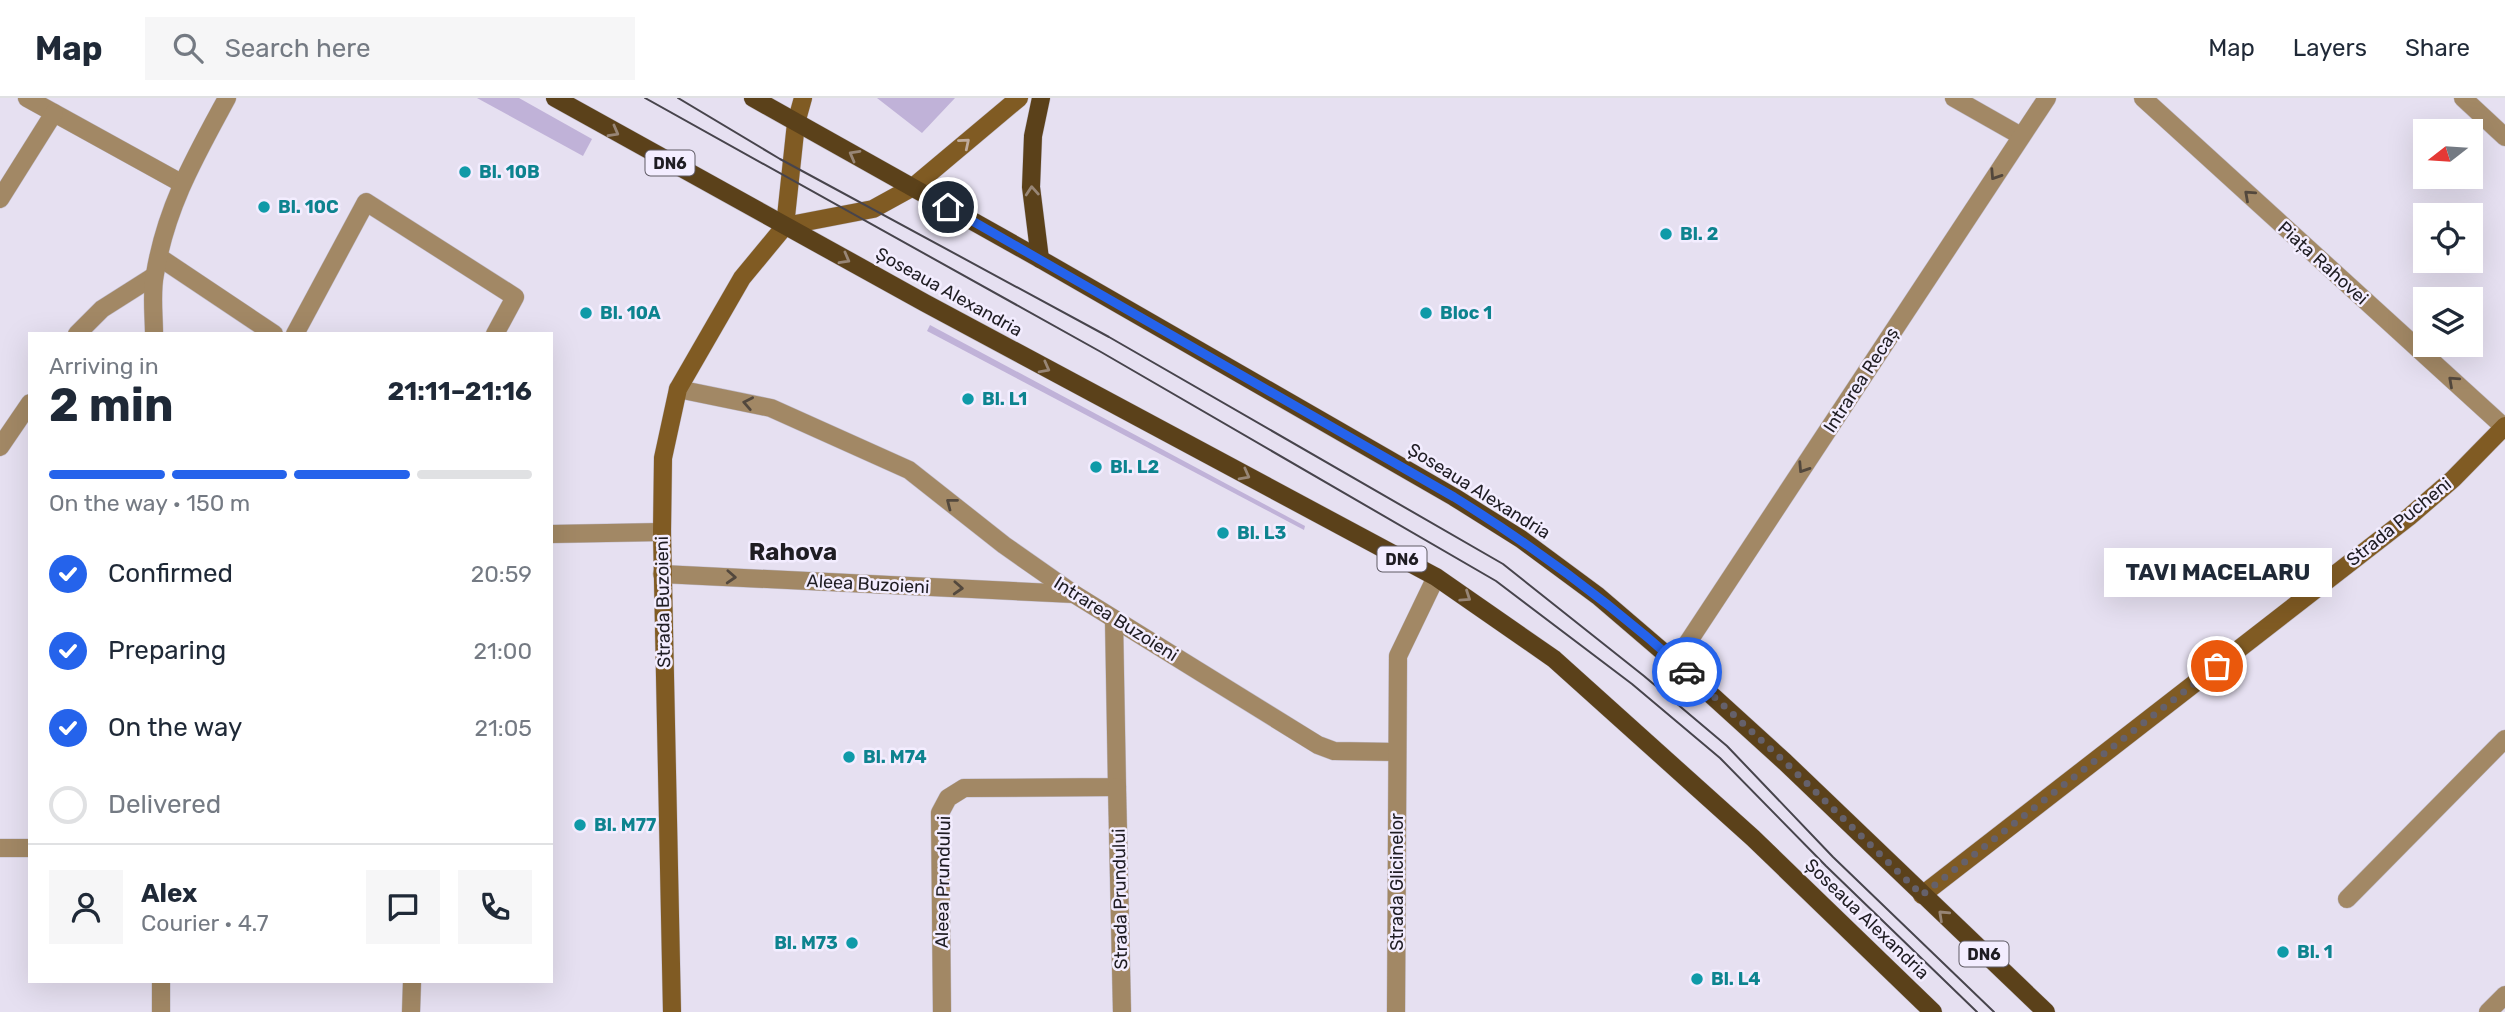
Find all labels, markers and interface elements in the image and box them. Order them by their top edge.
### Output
search box [145,17,635,80]
text: Map [35,29,103,68]
icon: search [169,29,207,67]
text: Search here [225,33,370,64]
text: Map [2208,34,2255,62]
text: Layers [2293,34,2367,62]
text: Share [2405,34,2470,62]
north arrow [2413,119,2483,189]
map controls [2413,119,2483,357]
one-way arrow [607,124,619,137]
one-way arrow [957,139,970,151]
one-way arrow [849,150,862,163]
road number: DN6 [646,151,694,176]
place label: Bl. 10B [479,161,540,183]
marker: Bl. 10B [457,164,473,180]
one-way arrow [1991,167,2004,180]
pin [918,177,978,237]
one-way arrow [1025,186,1040,197]
icon: home [929,188,967,226]
one-way arrow [2244,191,2257,203]
place label: Bl. 10C [278,196,339,218]
marker: Bl. 10C [256,199,272,215]
button: locate [2413,203,2483,273]
street label: Piața Rahovei [2273,217,2373,309]
place label: Bl. 2 [1680,223,1718,245]
marker: Bl. 2 [1658,226,1674,242]
street label: Șoseaua Alexandria [872,243,1026,341]
one-way arrow [838,251,850,264]
button: layers [2413,287,2483,357]
place label: Bl. 10A [600,302,661,324]
place label: Bloc 1 [1440,302,1492,324]
marker: Bl. 10A [578,305,594,321]
marker: Bloc 1 [1418,305,1434,321]
street label: Intrarea Recaș [1819,323,1903,437]
text: Arriving in [49,352,159,380]
one-way arrow [1038,359,1050,373]
text: 21:11–21:16 [387,376,532,407]
one-way arrow [2448,377,2461,390]
text: 2 min [49,378,174,433]
place label: Bl. L1 [982,388,1027,410]
marker: Bl. L1 [960,391,976,407]
one-way arrow [742,397,754,412]
street label: Șoseaua Alexandria [1404,438,1554,544]
place label: Bl. L2 [1110,456,1159,478]
marker: Bl. L2 [1088,459,1104,475]
one-way arrow [1798,460,1811,473]
one-way arrow [1238,467,1251,480]
street label: Strada Pucheni [2342,473,2456,571]
text: On the way · 150 m [49,489,250,517]
one-way arrow [946,498,958,511]
place label: Bl. L3 [1237,522,1287,544]
marker: Bl. L3 [1215,525,1231,541]
street label: Strada Buzoieni [651,536,675,668]
district label: Rahova [749,538,837,566]
road number: DN6 [1378,546,1426,572]
callout: TAVI MACELARU [2103,547,2331,596]
icon: check [49,555,87,593]
text: Confirmed [108,558,233,589]
text: TAVI MACELARU [2125,558,2311,586]
text: 20:59 [471,560,532,588]
one-way arrow [725,570,736,585]
street label: Aleea Buzoieni [806,570,930,598]
street label: Intrarea Buzoieni [1050,572,1182,666]
one-way arrow [953,581,964,596]
one-way arrow [1458,589,1471,601]
icon: check [49,632,87,670]
text: Preparing [108,635,226,666]
pin [2187,636,2247,696]
text: 21:00 [474,637,532,665]
courier [1652,637,1722,707]
icon: bag [2198,647,2236,685]
icon: car [1668,653,1706,691]
icon: check [49,709,87,747]
text: On the way [108,712,242,743]
text: 21:05 [475,714,532,742]
place label: Bl. M74 [863,746,927,768]
marker: Bl. M74 [841,749,857,765]
text: Delivered [108,789,221,820]
street label: Strada Glicinelor [1386,813,1408,951]
place label: Bl. M77 [594,814,656,836]
street label: Aleea Prundului [931,816,955,948]
marker: Bl. M77 [572,817,588,833]
street label: Strada Prundului [1108,828,1132,970]
street label: Șoseaua Alexandria [1800,854,1934,984]
button: person [49,870,123,944]
button: chat [366,870,440,944]
button: phone [458,870,532,944]
text: Alex [141,878,197,909]
text: Courier · 4.7 [141,909,268,937]
one-way arrow [1938,911,1951,923]
place label: Bl. M73 [774,932,838,954]
marker: Bl. M73 [844,935,860,951]
place label: Bl. 1 [2297,941,2333,963]
road number: DN6 [1960,942,2008,967]
marker: Bl. 1 [2275,944,2291,960]
place label: Bl. L4 [1711,968,1761,990]
marker: Bl. L4 [1689,971,1705,987]

